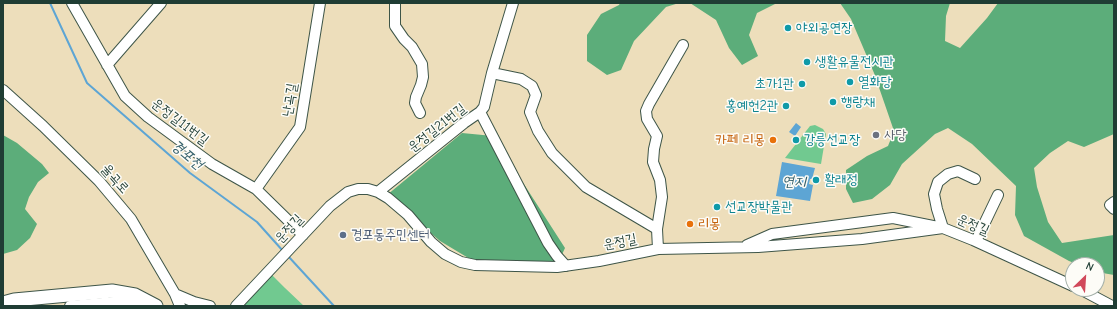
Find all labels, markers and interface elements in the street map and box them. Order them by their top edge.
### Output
place label: 야외공연장 [796,20,852,36]
marker: 야외공연장 [783,23,793,33]
place label: 생활유물전시관 [815,54,894,70]
marker: 생활유물전시관 [802,57,812,67]
place label: 열화당 [858,74,892,90]
place label: 초가1관 [755,76,794,92]
marker: 열화당 [845,77,855,87]
marker: 초가1관 [797,79,807,89]
street label: 난곡길 [279,82,301,118]
place label: 행랑채 [841,94,875,110]
street label: 운정길11번길 [148,95,212,149]
marker: 행랑채 [828,97,838,107]
place label: 홍예헌2관 [726,98,778,114]
street label: 운정길21번길 [405,100,469,156]
marker: 홍예헌2관 [781,101,791,111]
place label: 사당 [884,127,907,143]
marker: 사당 [871,130,881,140]
place label: 카페 리몽 [715,132,765,148]
place label: 강릉선교장 [804,132,860,148]
marker: 카페 리몽 [768,135,778,145]
marker: 강릉선교장 [791,135,801,145]
water label: 경포천 [167,136,207,174]
street label: 율곡로 [97,161,133,197]
place label: 활래정 [824,172,858,188]
water label: 연지 [782,173,806,191]
marker: 활래정 [811,175,821,185]
place label: 선교장박물관 [725,199,793,215]
marker: 선교장박물관 [712,202,722,212]
street label: 운정길 [271,211,307,247]
street label: 운정길 [954,211,992,239]
place label: 리몽 [698,216,721,232]
marker: 리몽 [685,219,695,229]
place label: 경포동주민센터 [351,227,430,243]
marker: 경포동주민센터 [338,230,348,240]
street label: 운정길 [602,231,638,253]
north arrow [1065,257,1105,297]
text: N [1084,259,1096,274]

